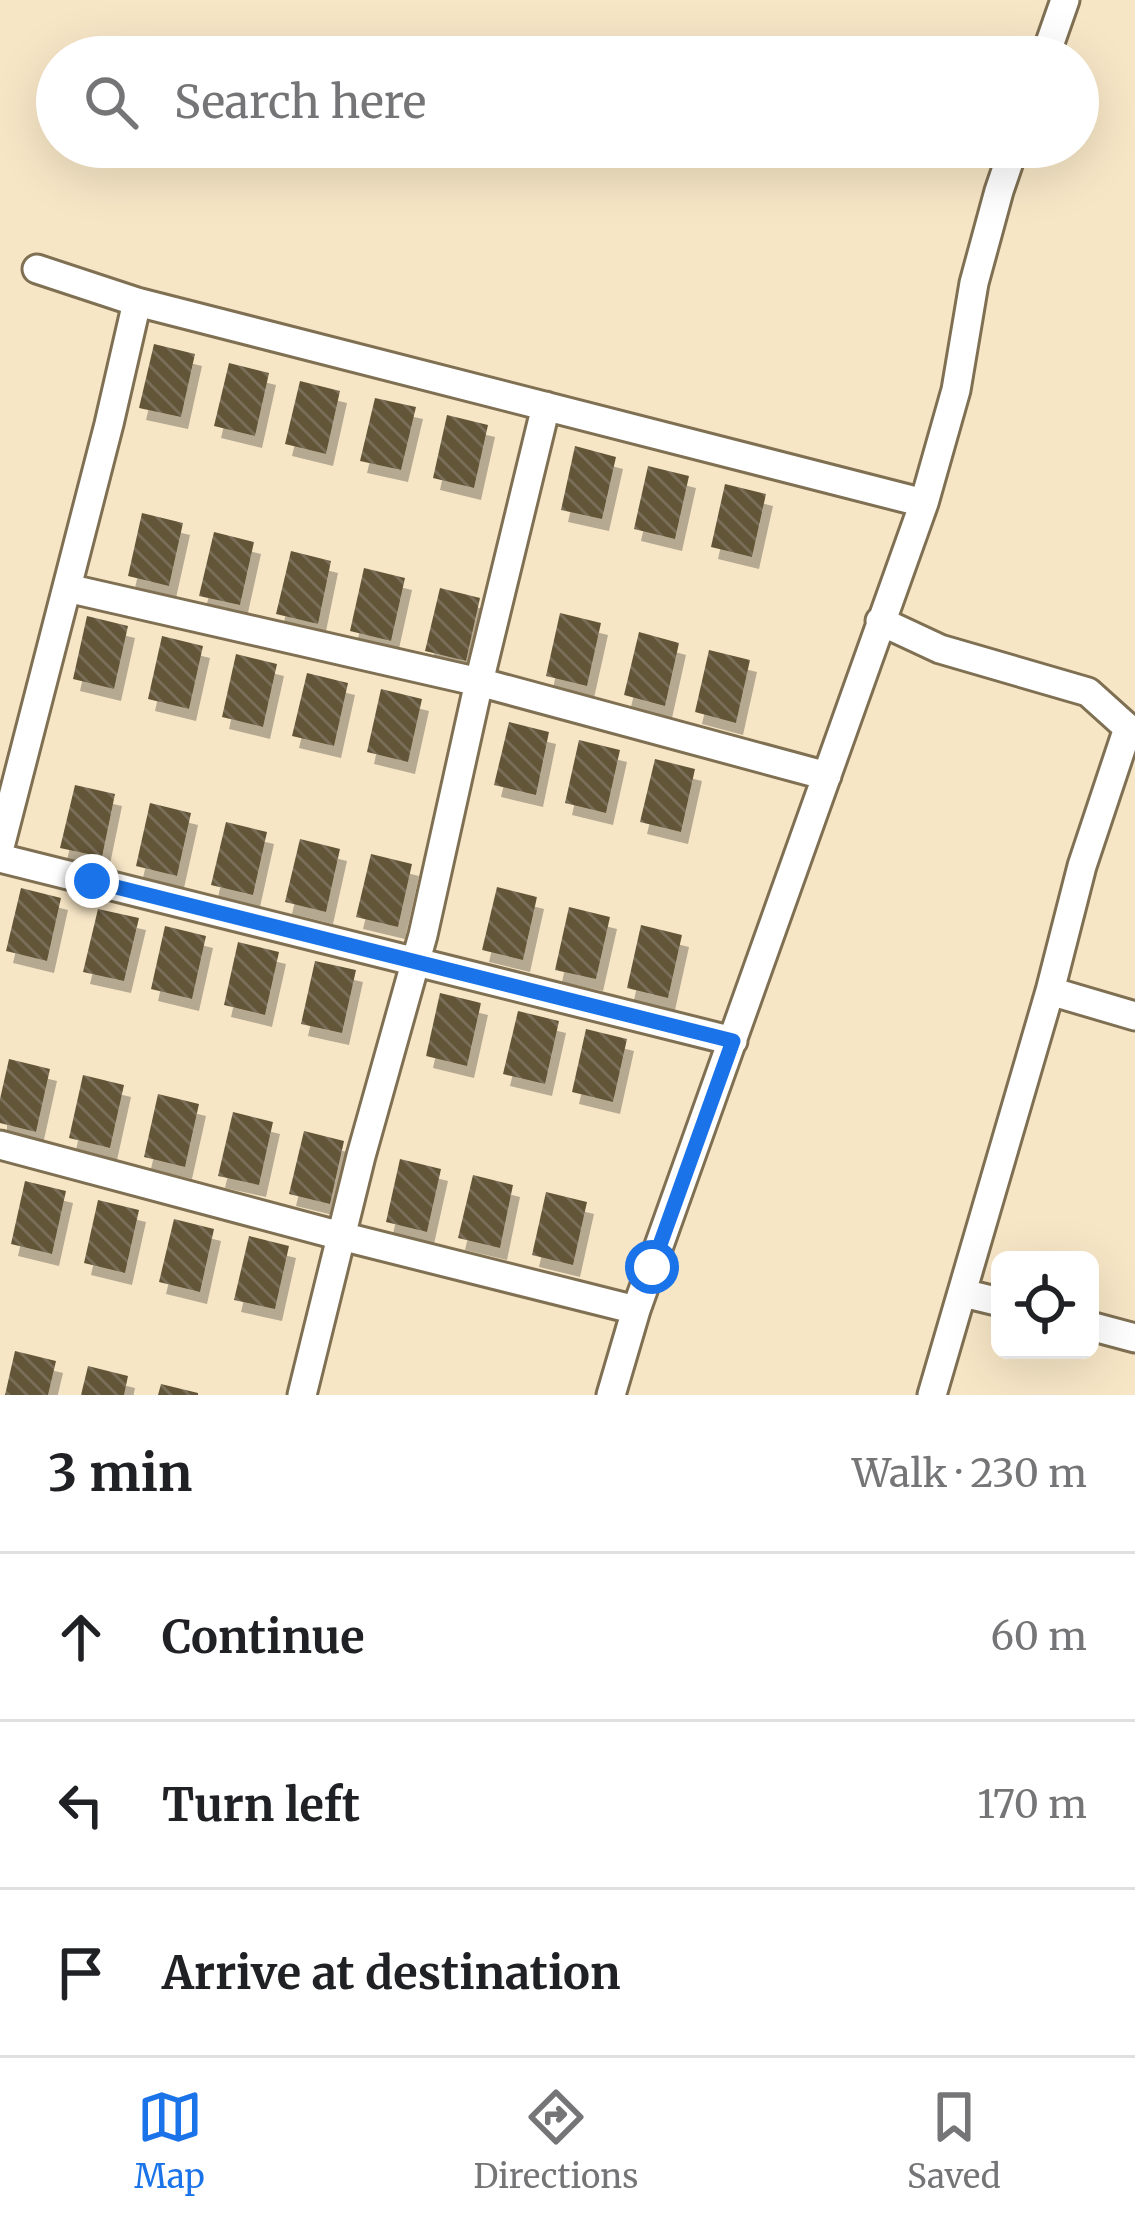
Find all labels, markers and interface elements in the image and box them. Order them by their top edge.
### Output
search box [36,36,1099,168]
icon: search [78,69,144,135]
text: Search here [174,74,426,130]
route end [65,854,119,908]
route start [625,1240,679,1294]
map controls [991,1251,1099,1359]
button: locate [991,1251,1099,1359]
text: 3 min [48,1441,192,1505]
text: Walk · 230 m [852,1449,1087,1498]
icon: ahead [48,1604,114,1670]
text: Continue [162,1609,364,1665]
text: 60 m [990,1612,1087,1661]
icon: left [48,1772,114,1838]
text: Turn left [162,1777,360,1833]
text: 170 m [977,1780,1087,1829]
icon: arrive [48,1940,114,2006]
text: Arrive at destination [162,1945,620,2001]
tab: Map [134,2084,205,2197]
tab: Directions [473,2084,638,2197]
tab: Saved [907,2084,1001,2197]

